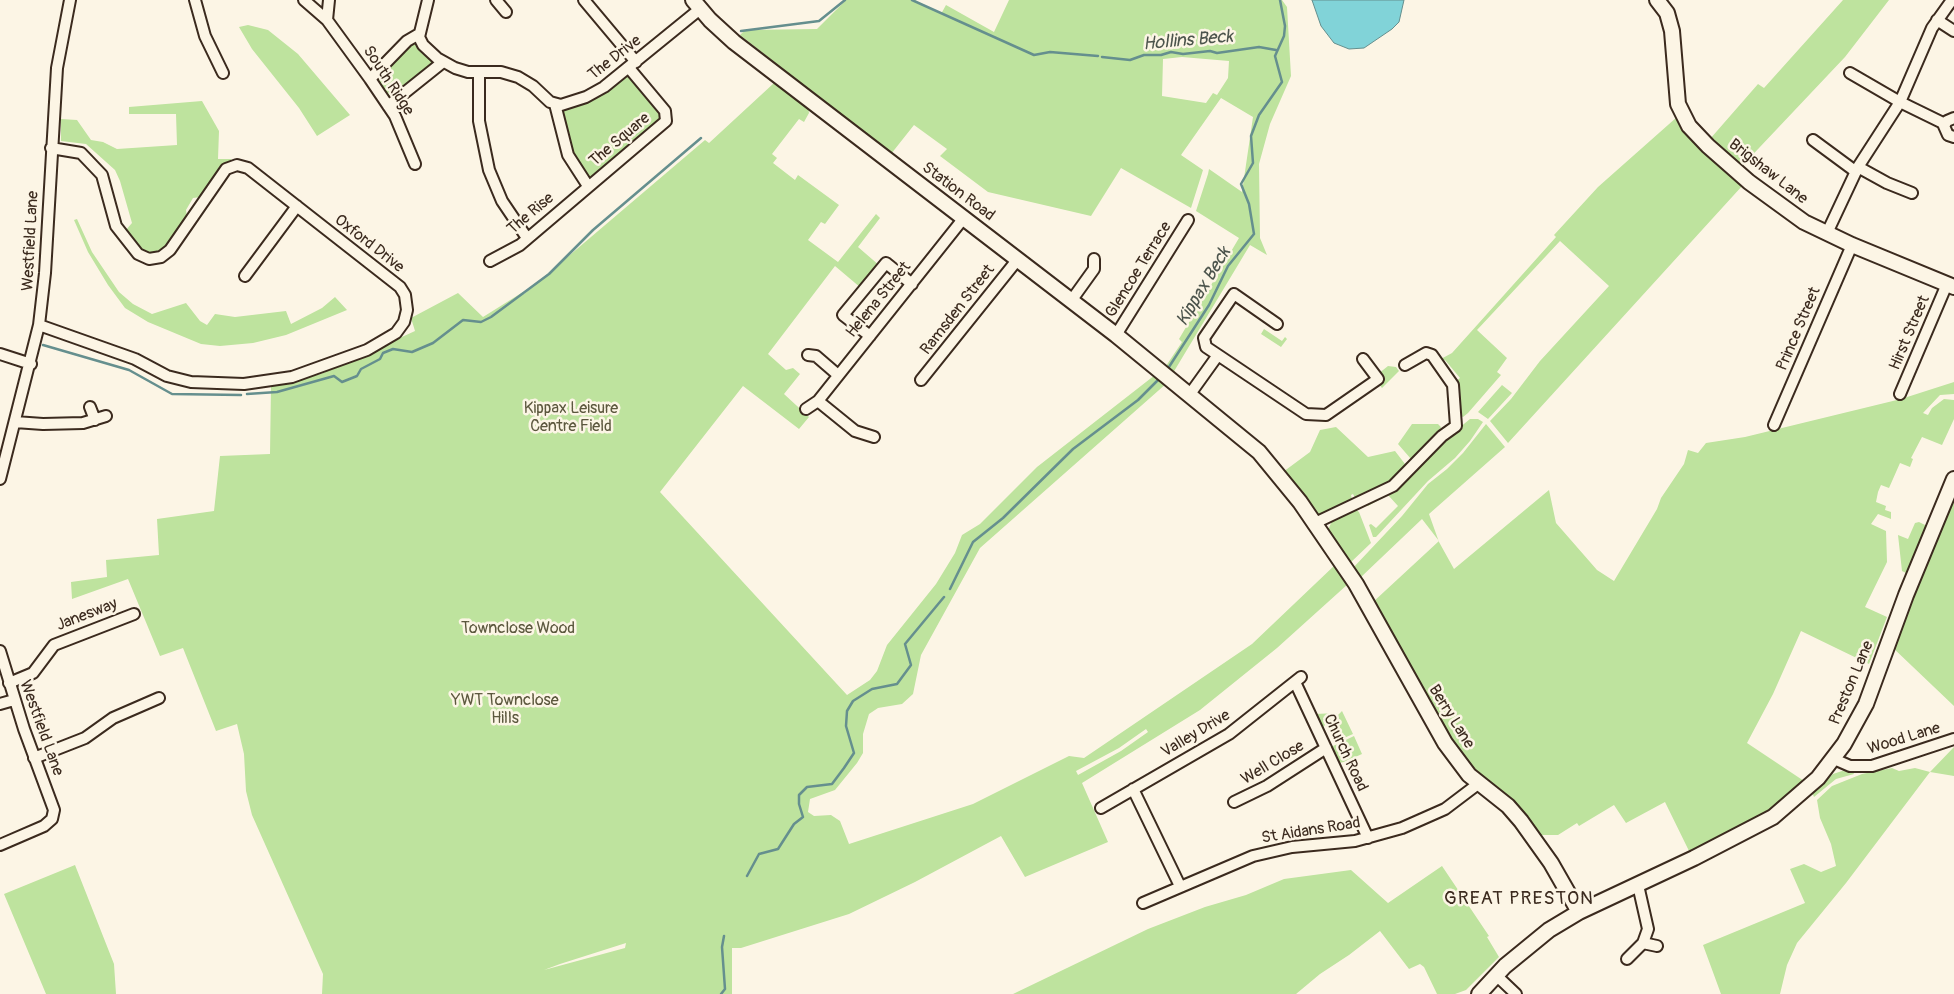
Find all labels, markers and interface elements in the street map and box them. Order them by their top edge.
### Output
water label: Hollins Beck [1142,26,1234,56]
street label: The Drive [585,31,645,85]
street label: South Ridge [358,43,418,119]
street label: The Square [586,109,654,171]
street label: Brigshaw Lane [1725,135,1811,209]
street label: Station Road [918,158,998,226]
street label: The Rise [504,189,558,239]
street label: Westfield Lane [19,190,43,292]
street label: Oxford Drive [330,211,408,277]
street label: Glencoe Terrace [1102,218,1176,322]
water label: Kippax Beck [1172,244,1236,330]
street label: Helena Street [843,258,915,342]
street label: Ramsden Street [917,261,999,359]
street label: Prince Street [1773,284,1825,374]
street label: Hirst Street [1886,293,1934,373]
park label: Kippax Leisure Centre Field [524,399,618,437]
street label: Janesway [54,595,120,635]
park label: Townclose Wood [461,619,575,639]
street label: Preston Lane [1826,638,1878,728]
street label: Westfield Lane [15,678,67,778]
street label: Berry Lane [1424,682,1478,752]
park label: YWT Townclose Hills [451,691,559,729]
street label: Valley Drive [1158,706,1234,762]
street label: Church Road [1319,711,1371,795]
street label: Wood Lane [1865,719,1943,759]
street label: Well Close [1238,737,1308,789]
street label: St Aidans Road [1260,814,1362,848]
district label: GREAT PRESTON [1442,888,1596,910]

